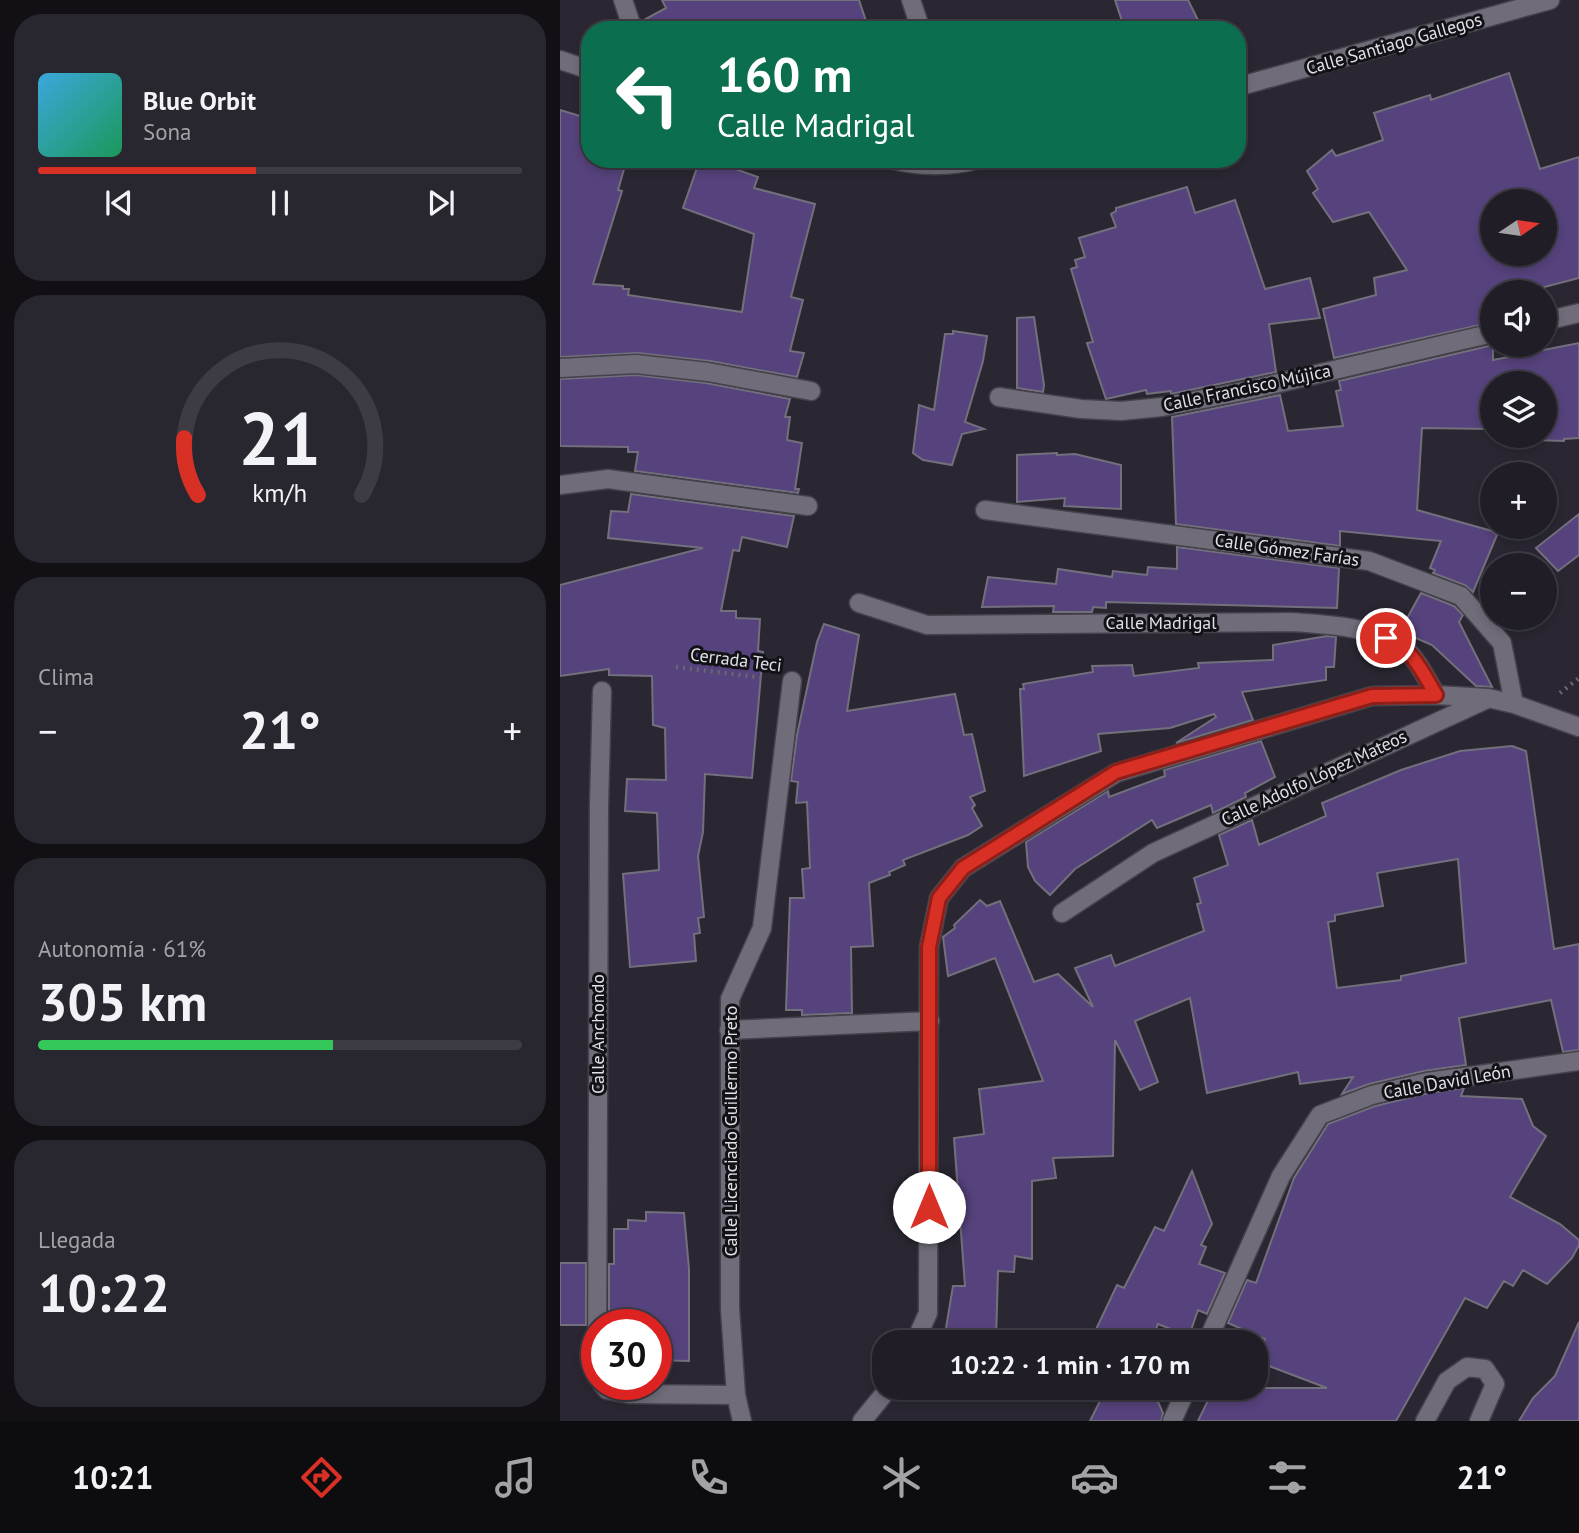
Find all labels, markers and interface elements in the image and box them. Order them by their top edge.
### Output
street label: Calle Santiago Gallegos [1303,7,1484,80]
text: 160 m [717,42,852,106]
icon: left [602,49,693,140]
text: Blue Orbit [143,84,256,117]
text: Calle Madrigal [717,104,914,146]
text: Sona [143,117,192,146]
icon: previous [100,184,138,222]
icon: pause [261,184,299,222]
icon: next [422,184,460,222]
north arrow [1480,189,1558,266]
map controls [1480,189,1557,630]
button: sound [1480,280,1557,357]
street label: Calle Francisco Mújica [1161,359,1333,417]
button: layers [1480,371,1557,448]
text: 21 [239,392,321,486]
button: + [1480,462,1557,539]
text: km/h [253,477,307,509]
street label: Calle Gómez Farías [1213,528,1361,571]
button: − [1480,553,1557,630]
pin [1356,608,1416,668]
street label: Calle Madrigal [1105,611,1217,634]
icon: arrive [1367,619,1405,657]
street label: Cerrada Teci [689,642,783,677]
text: Clima [38,662,94,691]
text: 21° [239,696,321,763]
text: − [38,706,57,755]
text: + [503,706,522,755]
street label: Calle Adolfo López Mateos [1217,724,1410,831]
text: Autonomía · 61% [38,934,206,963]
text: 305 km [38,968,207,1035]
street label: Calle Anchondo [586,974,609,1094]
street label: Calle Licenciado Guillermo Preto [719,1006,742,1256]
street label: Calle David León [1382,1059,1512,1104]
position arrow [892,1170,966,1244]
text: Llegada [38,1225,116,1254]
text: 10:22 [38,1259,170,1326]
speed limit sign: 30 [581,1309,672,1400]
text: 10:22 · 1 min · 170 m [950,1348,1190,1381]
icon: directions [297,1453,346,1502]
icon: music [491,1453,540,1502]
icon: phone [684,1453,733,1502]
icon: climate [877,1453,926,1502]
icon: car [1070,1453,1119,1502]
icon: filters [1263,1453,1312,1502]
text: 10:21 [72,1456,153,1498]
text: 21° [1457,1456,1507,1498]

